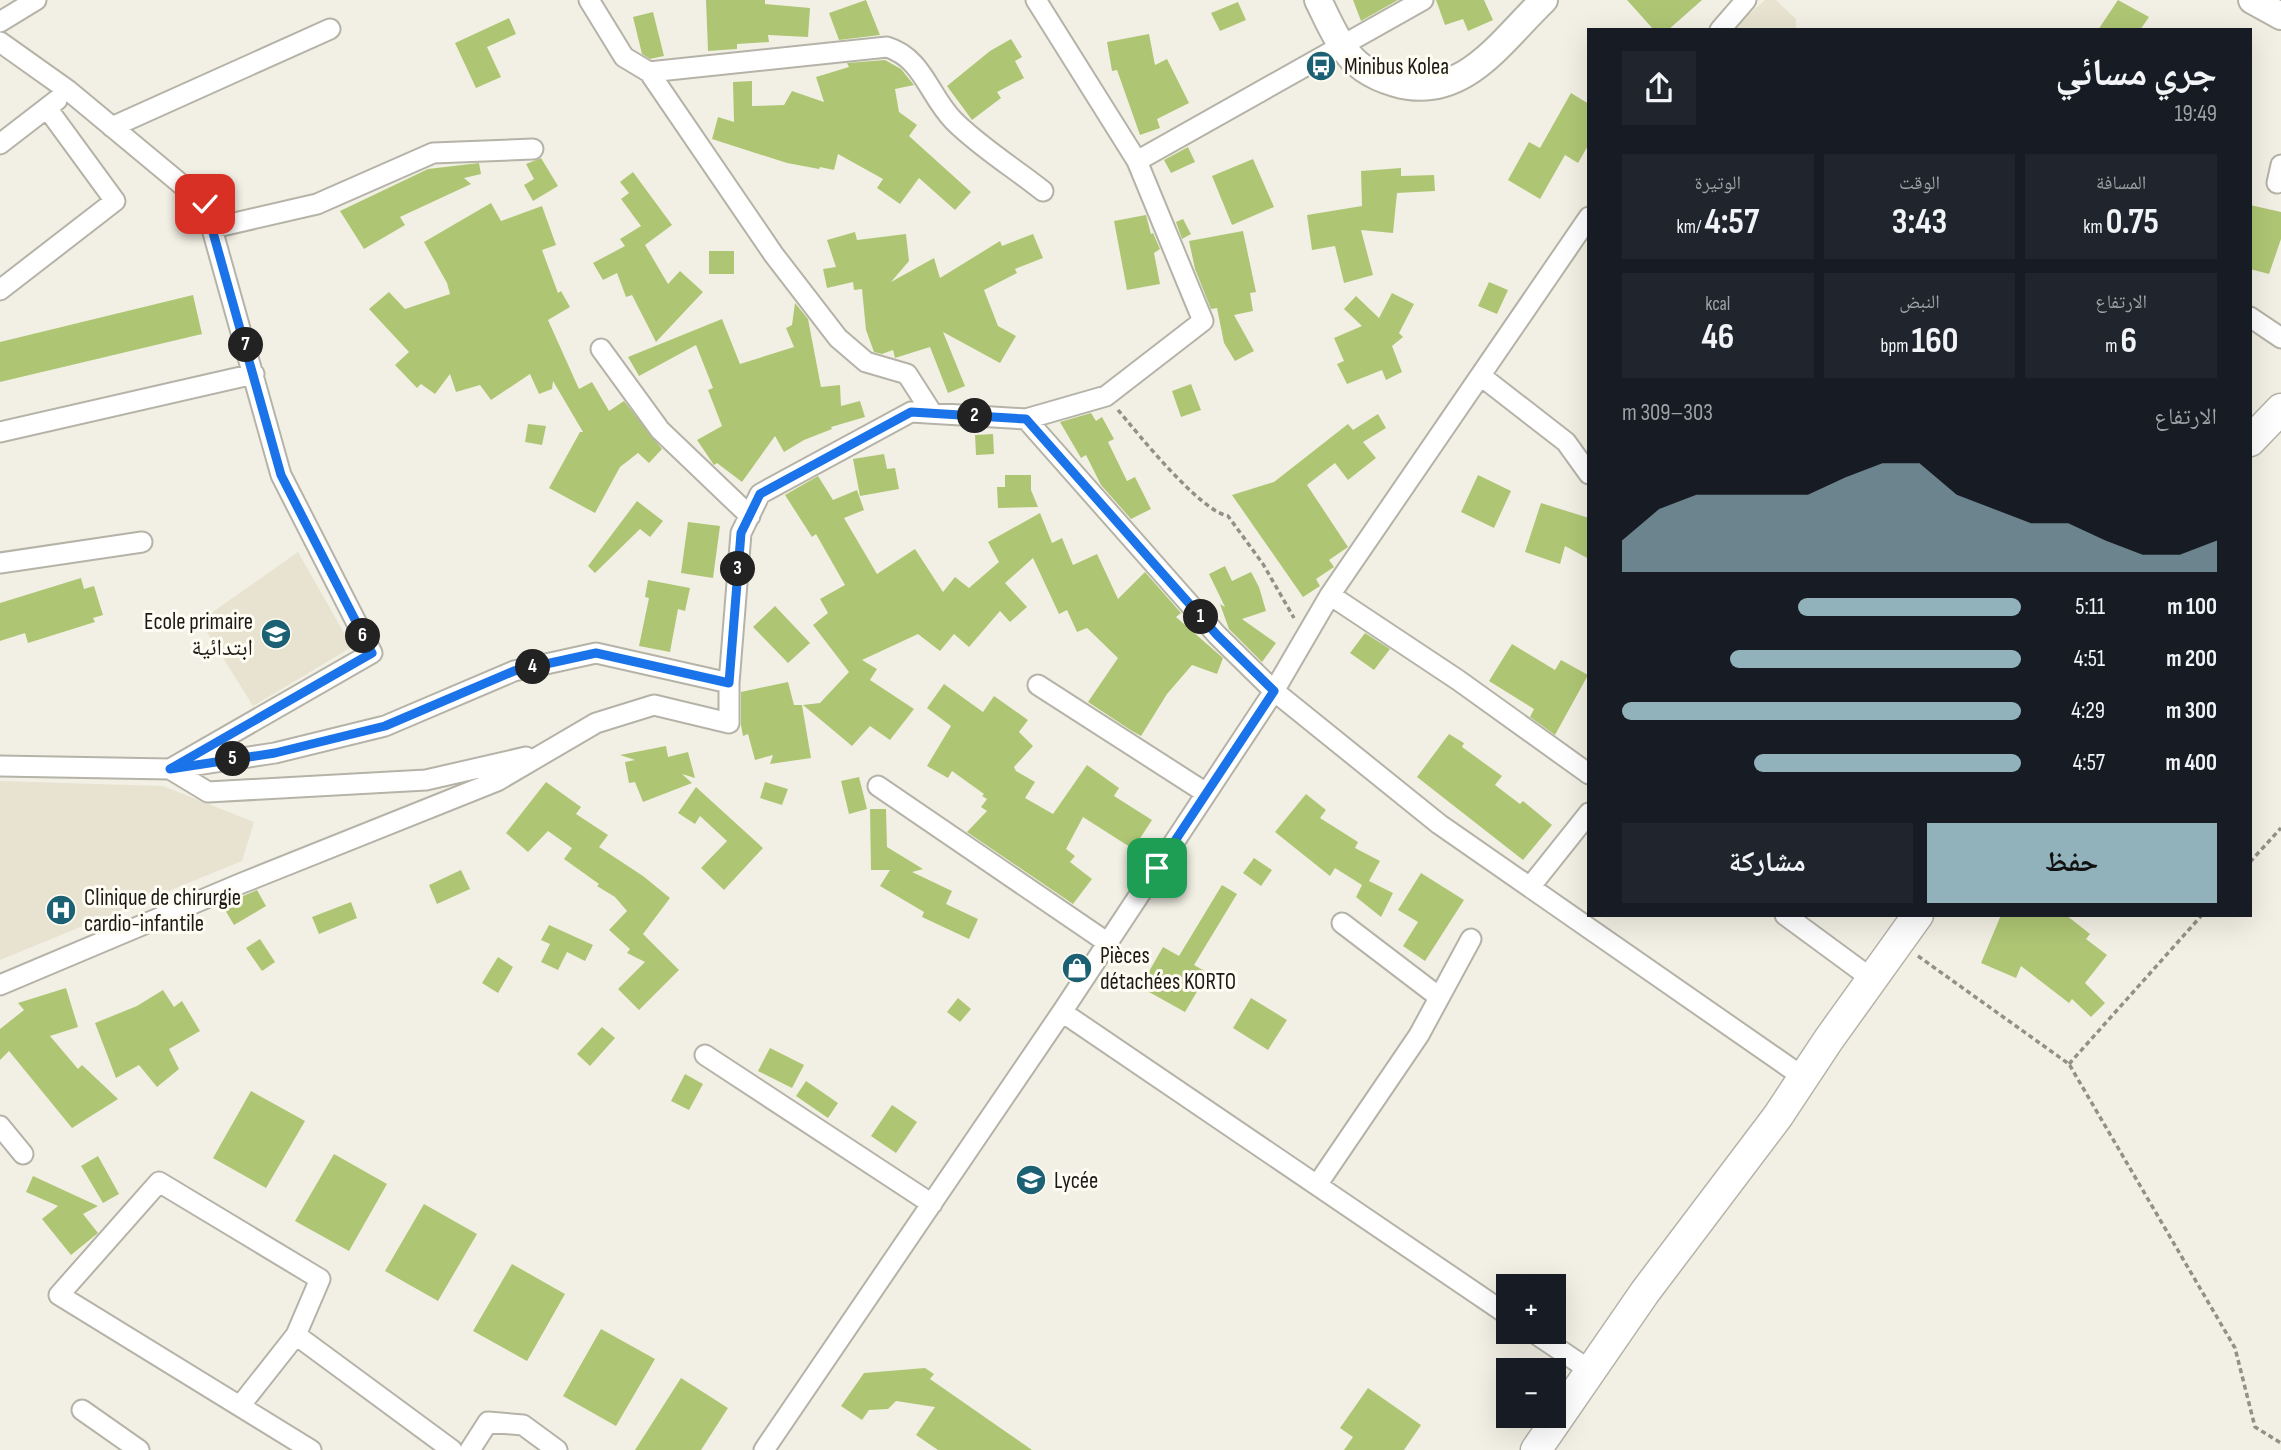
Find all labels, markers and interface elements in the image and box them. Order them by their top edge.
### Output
bus stop icon: Minibus Kolea [1304,49,1338,83]
button: share [1622,51,1696,125]
text: جري مسائي [2055,51,2217,96]
place label: Minibus Kolea [1344,53,1449,81]
text: 19:49 [2175,100,2217,128]
text: الوتيرة [1695,172,1741,195]
text: الوقت [1899,172,1940,195]
text: المسافة [2096,172,2146,195]
pin [175,174,235,234]
icon: check [186,185,224,223]
text: 4:57 [1705,201,1759,244]
text: 3:43 [1892,201,1947,244]
text: 0.75 [2106,201,2159,244]
text: /km [1677,216,1705,239]
text: km [2083,216,2106,239]
text: النبض [1899,291,1940,314]
text: الارتفاع [2095,291,2147,314]
text: kcal [1705,293,1730,316]
text: 46 [1701,316,1734,359]
text: 160 [1912,320,1958,363]
text: 6 [2121,320,2137,363]
pin: 7 [229,328,264,362]
text: 7 [241,333,250,356]
text: bpm [1881,335,1912,358]
text: m [2105,335,2121,358]
pin: 2 [958,398,992,434]
text: 303–309 m [1622,399,1713,427]
text: الارتفاع [2154,403,2217,431]
text: 2 [970,404,979,427]
pin: 3 [720,552,756,586]
text: 3 [733,557,742,580]
text: 5:11 [2075,593,2105,621]
text: 100 m [2167,593,2217,621]
pin: 1 [1184,600,1218,634]
text: 1 [1197,605,1204,628]
place label: Ecole primaire ابتدائية [144,608,253,662]
school or university icon: Ecole primaire ابتدائية [259,617,293,651]
pin: 6 [346,618,380,654]
text: 6 [358,624,367,647]
text: 4:51 [2074,645,2105,673]
text: 200 m [2166,645,2217,673]
pin: 4 [516,650,550,684]
text: 4 [528,655,537,678]
text: 4:29 [2071,697,2105,725]
text: 300 m [2166,697,2217,725]
pin: 5 [216,742,250,776]
text: 5 [228,747,237,770]
text: 4:57 [2073,749,2105,777]
text: 400 m [2166,749,2217,777]
button: مشاركة [1622,823,1913,903]
button: حفظ [1927,823,2217,903]
pin [1127,838,1187,898]
icon: arrive [1138,849,1176,887]
place label: Clinique de chirurgie cardio-infantile [84,884,241,938]
hospital icon: Clinique de chirurgie cardio-infantile [44,893,78,927]
place label: Pièces détachées KORTO [1100,942,1236,996]
shop icon: Pièces détachées KORTO [1060,951,1094,985]
school or university icon: Lycée [1014,1163,1048,1197]
place label: Lycée [1054,1167,1098,1195]
map controls [1496,1274,1566,1428]
button: + [1496,1274,1566,1344]
button: − [1496,1358,1566,1428]

